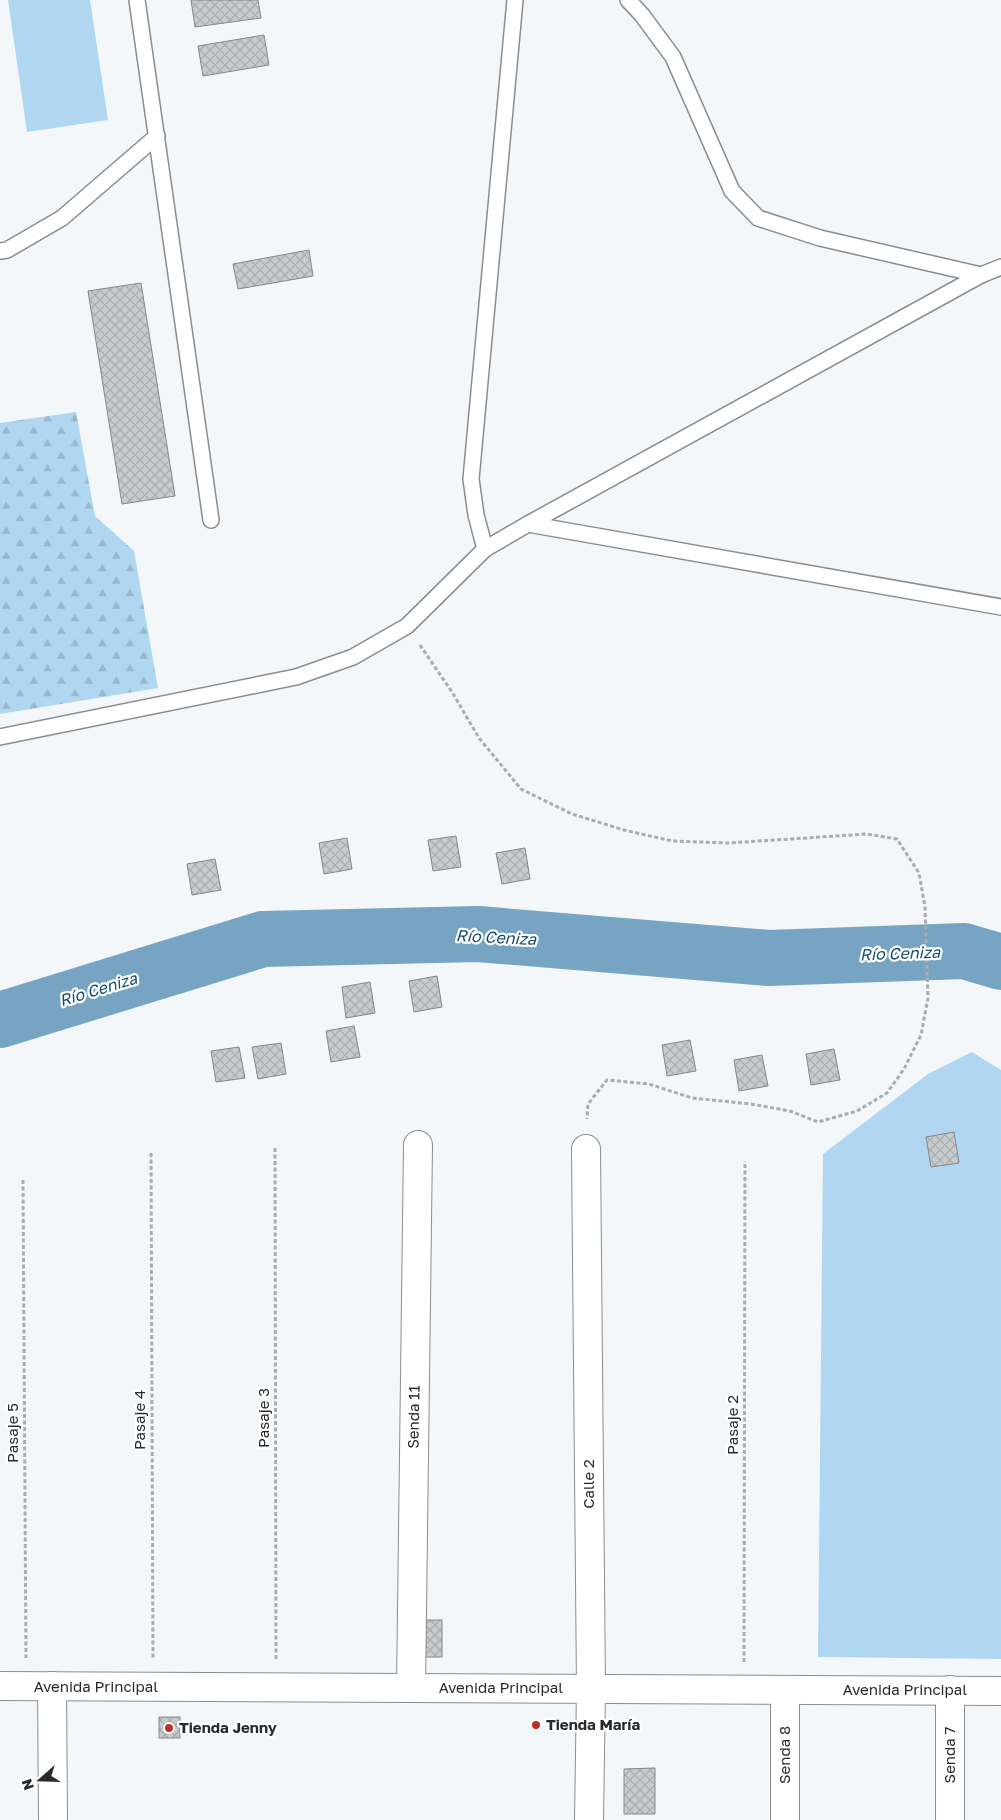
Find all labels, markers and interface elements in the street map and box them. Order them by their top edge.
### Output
water label: Río Ceniza [455,925,538,949]
water label: Río Ceniza [860,942,941,964]
water label: Río Ceniza [57,967,140,1010]
street label: Senda 11 [403,1385,423,1449]
street label: Pasaje 3 [254,1388,272,1448]
street label: Pasaje 4 [130,1390,148,1450]
street label: Pasaje 2 [723,1395,741,1455]
street label: Pasaje 5 [3,1403,21,1463]
street label: Calle 2 [579,1459,597,1509]
street label: Avenida Principal [34,1677,158,1695]
street label: Avenida Principal [439,1678,563,1696]
street label: Avenida Principal [843,1680,967,1698]
place label: Tienda María [546,1715,640,1733]
place label: Tienda Jenny [179,1718,277,1736]
marker: Tienda María [530,1719,542,1731]
marker: Tienda Jenny [163,1722,175,1734]
street label: Senda 8 [775,1726,793,1784]
street label: Senda 7 [940,1726,958,1783]
north arrow [15,1755,65,1805]
text: N [18,1777,37,1793]

